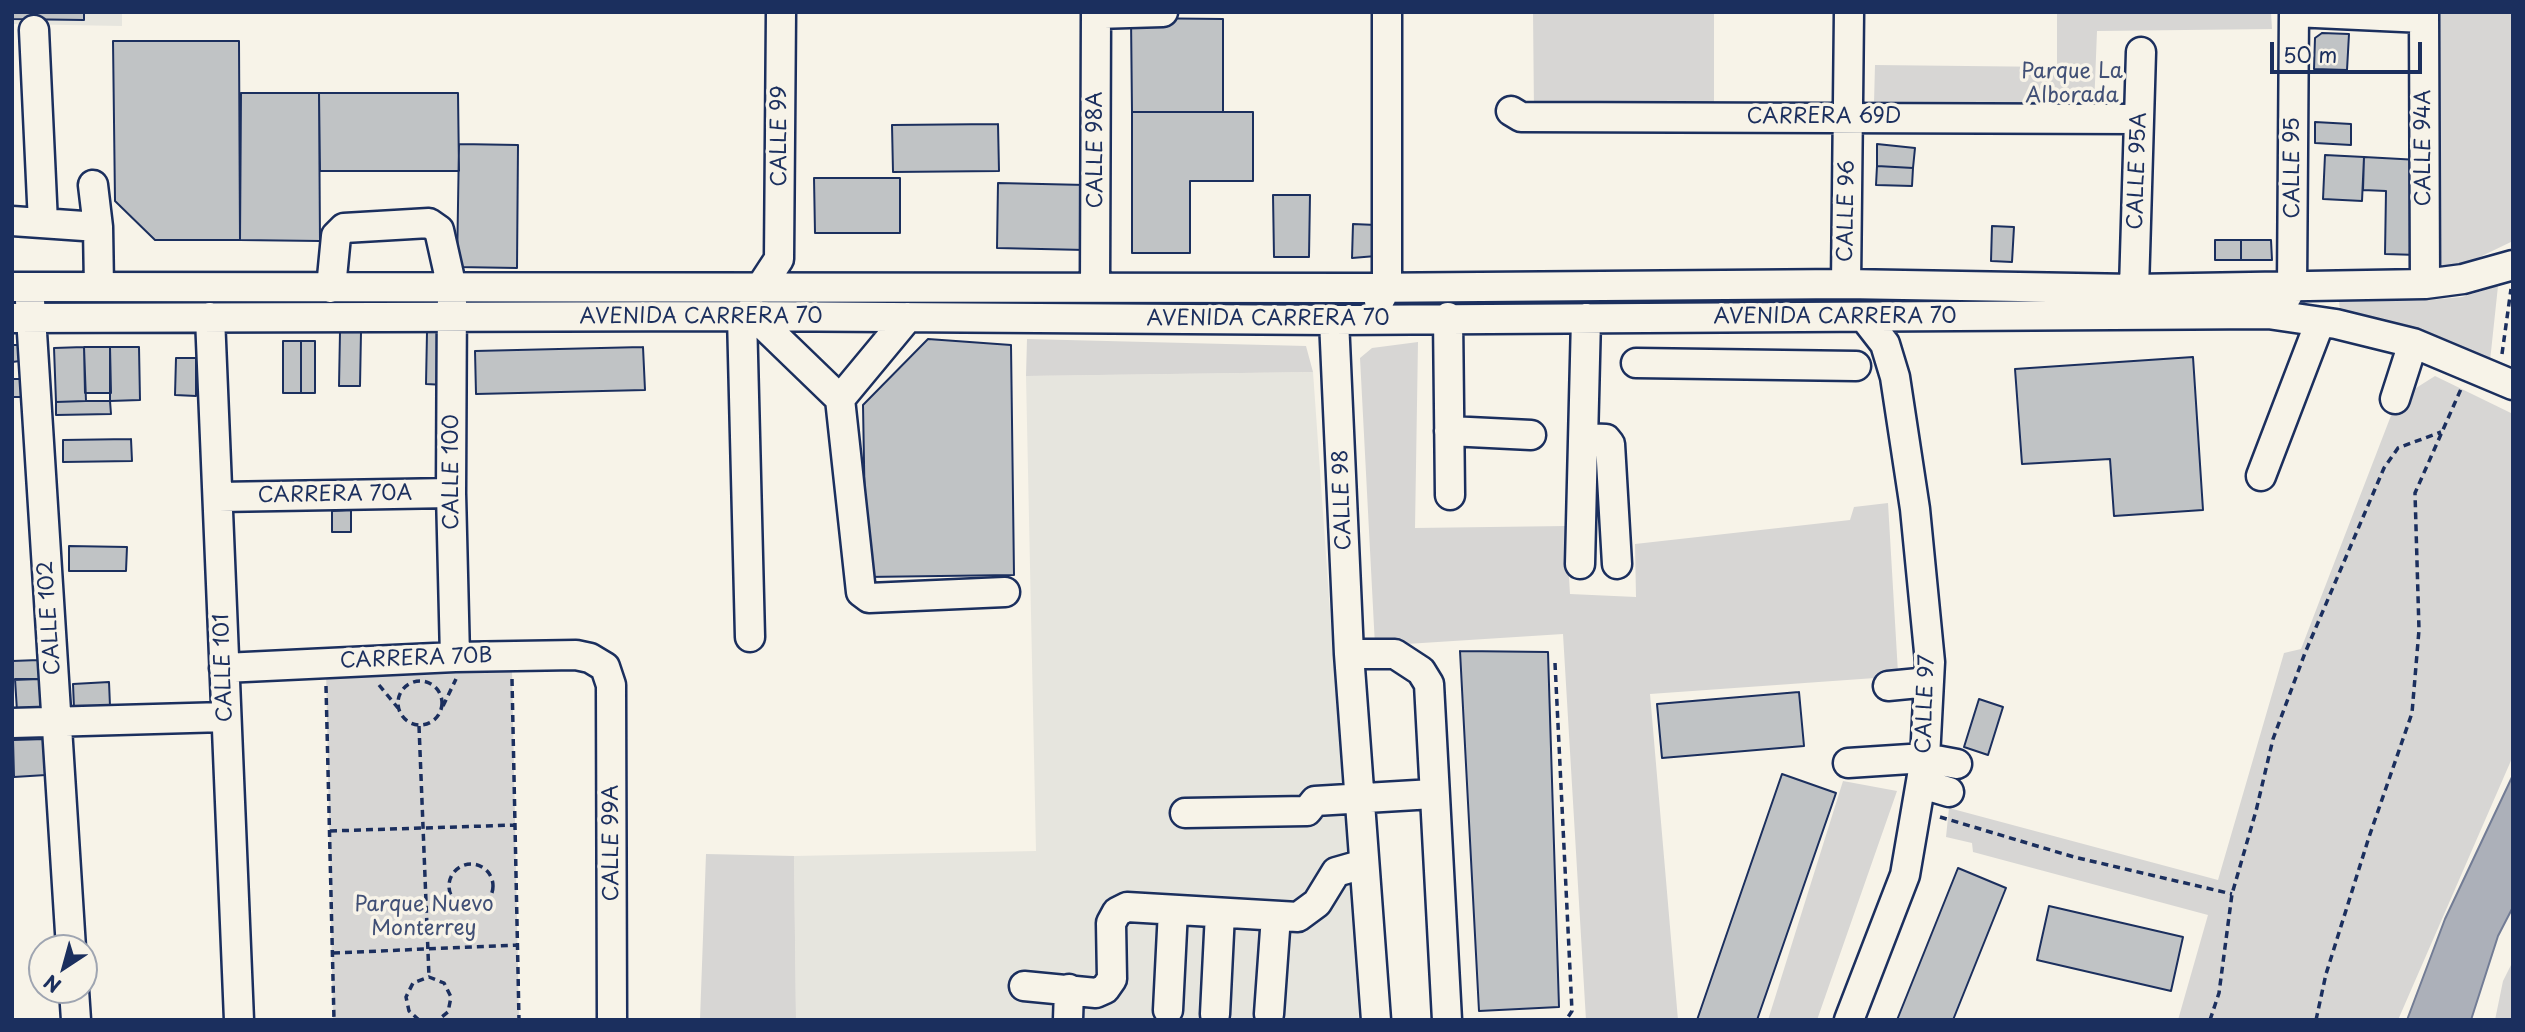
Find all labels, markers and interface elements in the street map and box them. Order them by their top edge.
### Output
scale bar [2273,28,2425,72]
text: 50 m [2283,38,2337,70]
park label: Parque La Alborada [2021,59,2123,109]
street label: CALLE 99 [767,85,793,187]
street label: CALLE 94A [2411,89,2437,207]
street label: CALLE 98A [1083,91,1109,209]
street label: CARRERA 69D [1747,104,1901,130]
street label: CALLE 95A [2123,112,2153,230]
street label: CALLE 95 [2280,117,2306,219]
street label: CALLE 96 [1834,160,1860,262]
street label: AVENIDA CARRERA 70 [579,304,823,330]
street label: AVENIDA CARRERA 70 [1713,304,1957,330]
street label: AVENIDA CARRERA 70 [1146,306,1390,332]
street label: CALLE 100 [439,414,465,530]
street label: CALLE 98 [1329,449,1357,551]
street label: CARRERA 70A [257,481,413,509]
street label: CALLE 102 [33,560,67,676]
street label: CALLE 101 [210,613,238,723]
street label: CARRERA 70B [339,644,493,674]
street label: CALLE 97 [1912,654,1940,754]
street label: CALLE 99A [599,785,625,901]
park label: Parque Nuevo Monterrey [354,892,494,942]
north arrow [28,934,98,1004]
text: N [38,969,66,1000]

